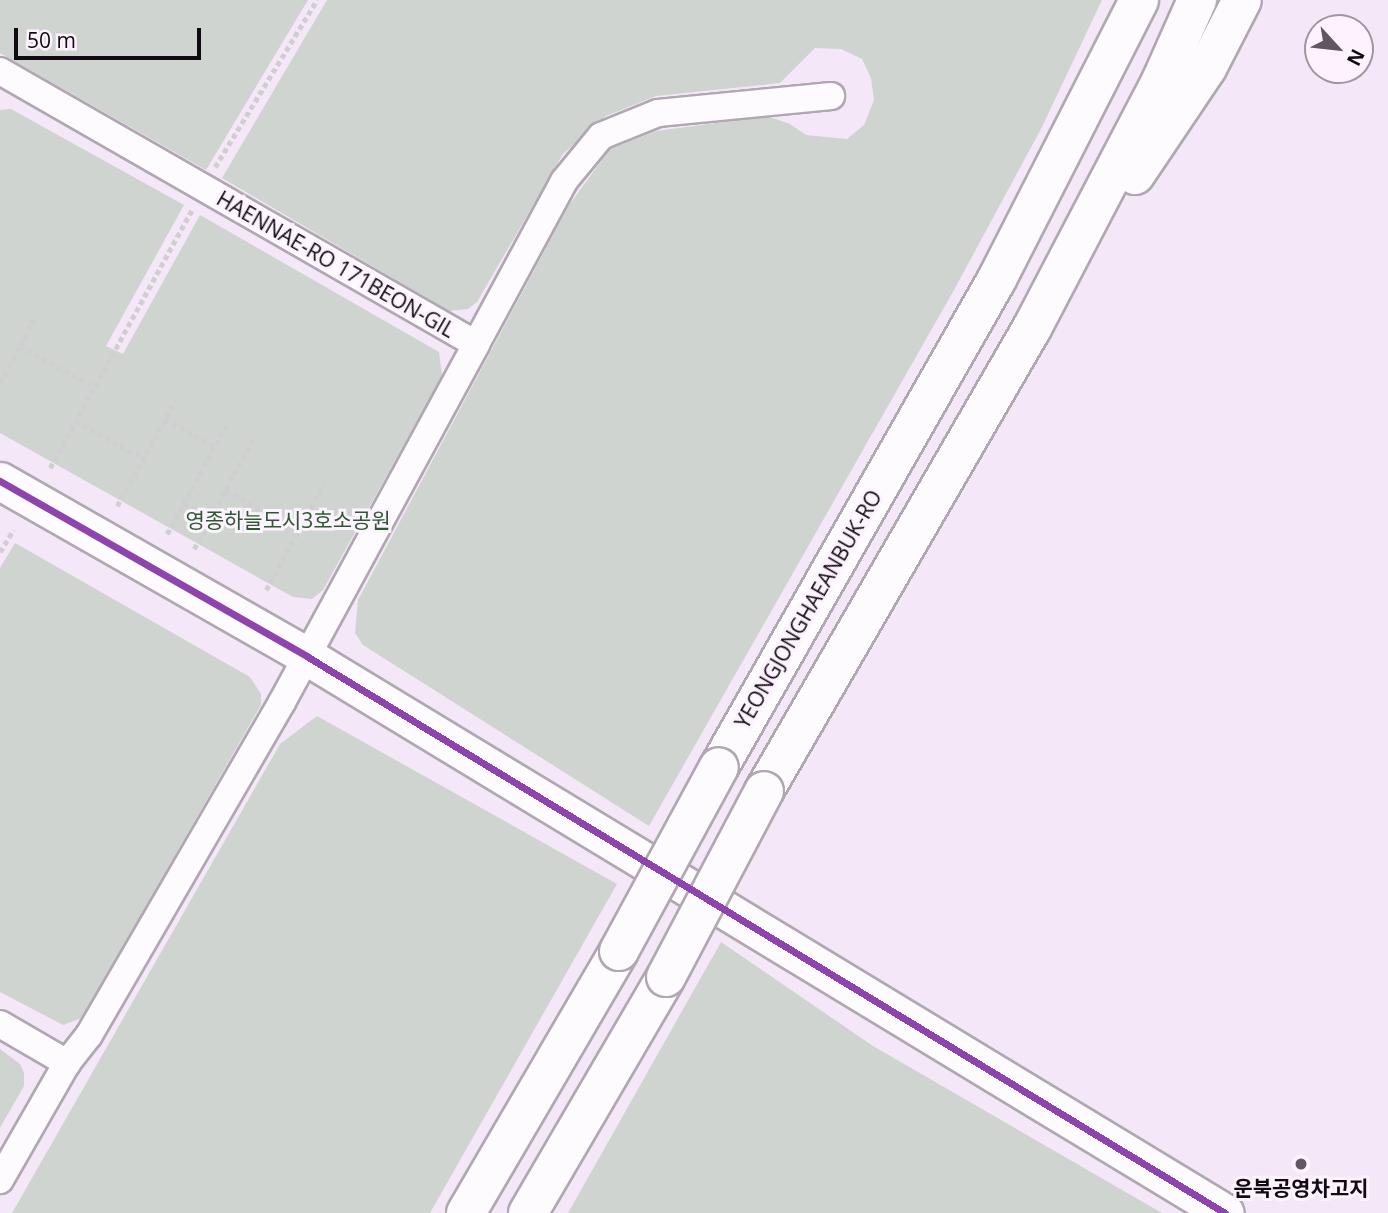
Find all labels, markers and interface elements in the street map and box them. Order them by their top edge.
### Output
scale bar [18,14,205,58]
north arrow [1304,14,1374,84]
text: 50 m [27,26,76,54]
text: N [1341,45,1371,70]
street label: HAENNAE-RO 171BEON-GIL [212,185,460,343]
street label: YEONGJONGHAEANBUK-RO [729,485,887,733]
park label: 영종하늘도시3호소공원 [185,507,391,533]
marker: 운북공영차고지 [1293,1156,1309,1172]
place label: 운북공영차고지 [1233,1175,1369,1201]

